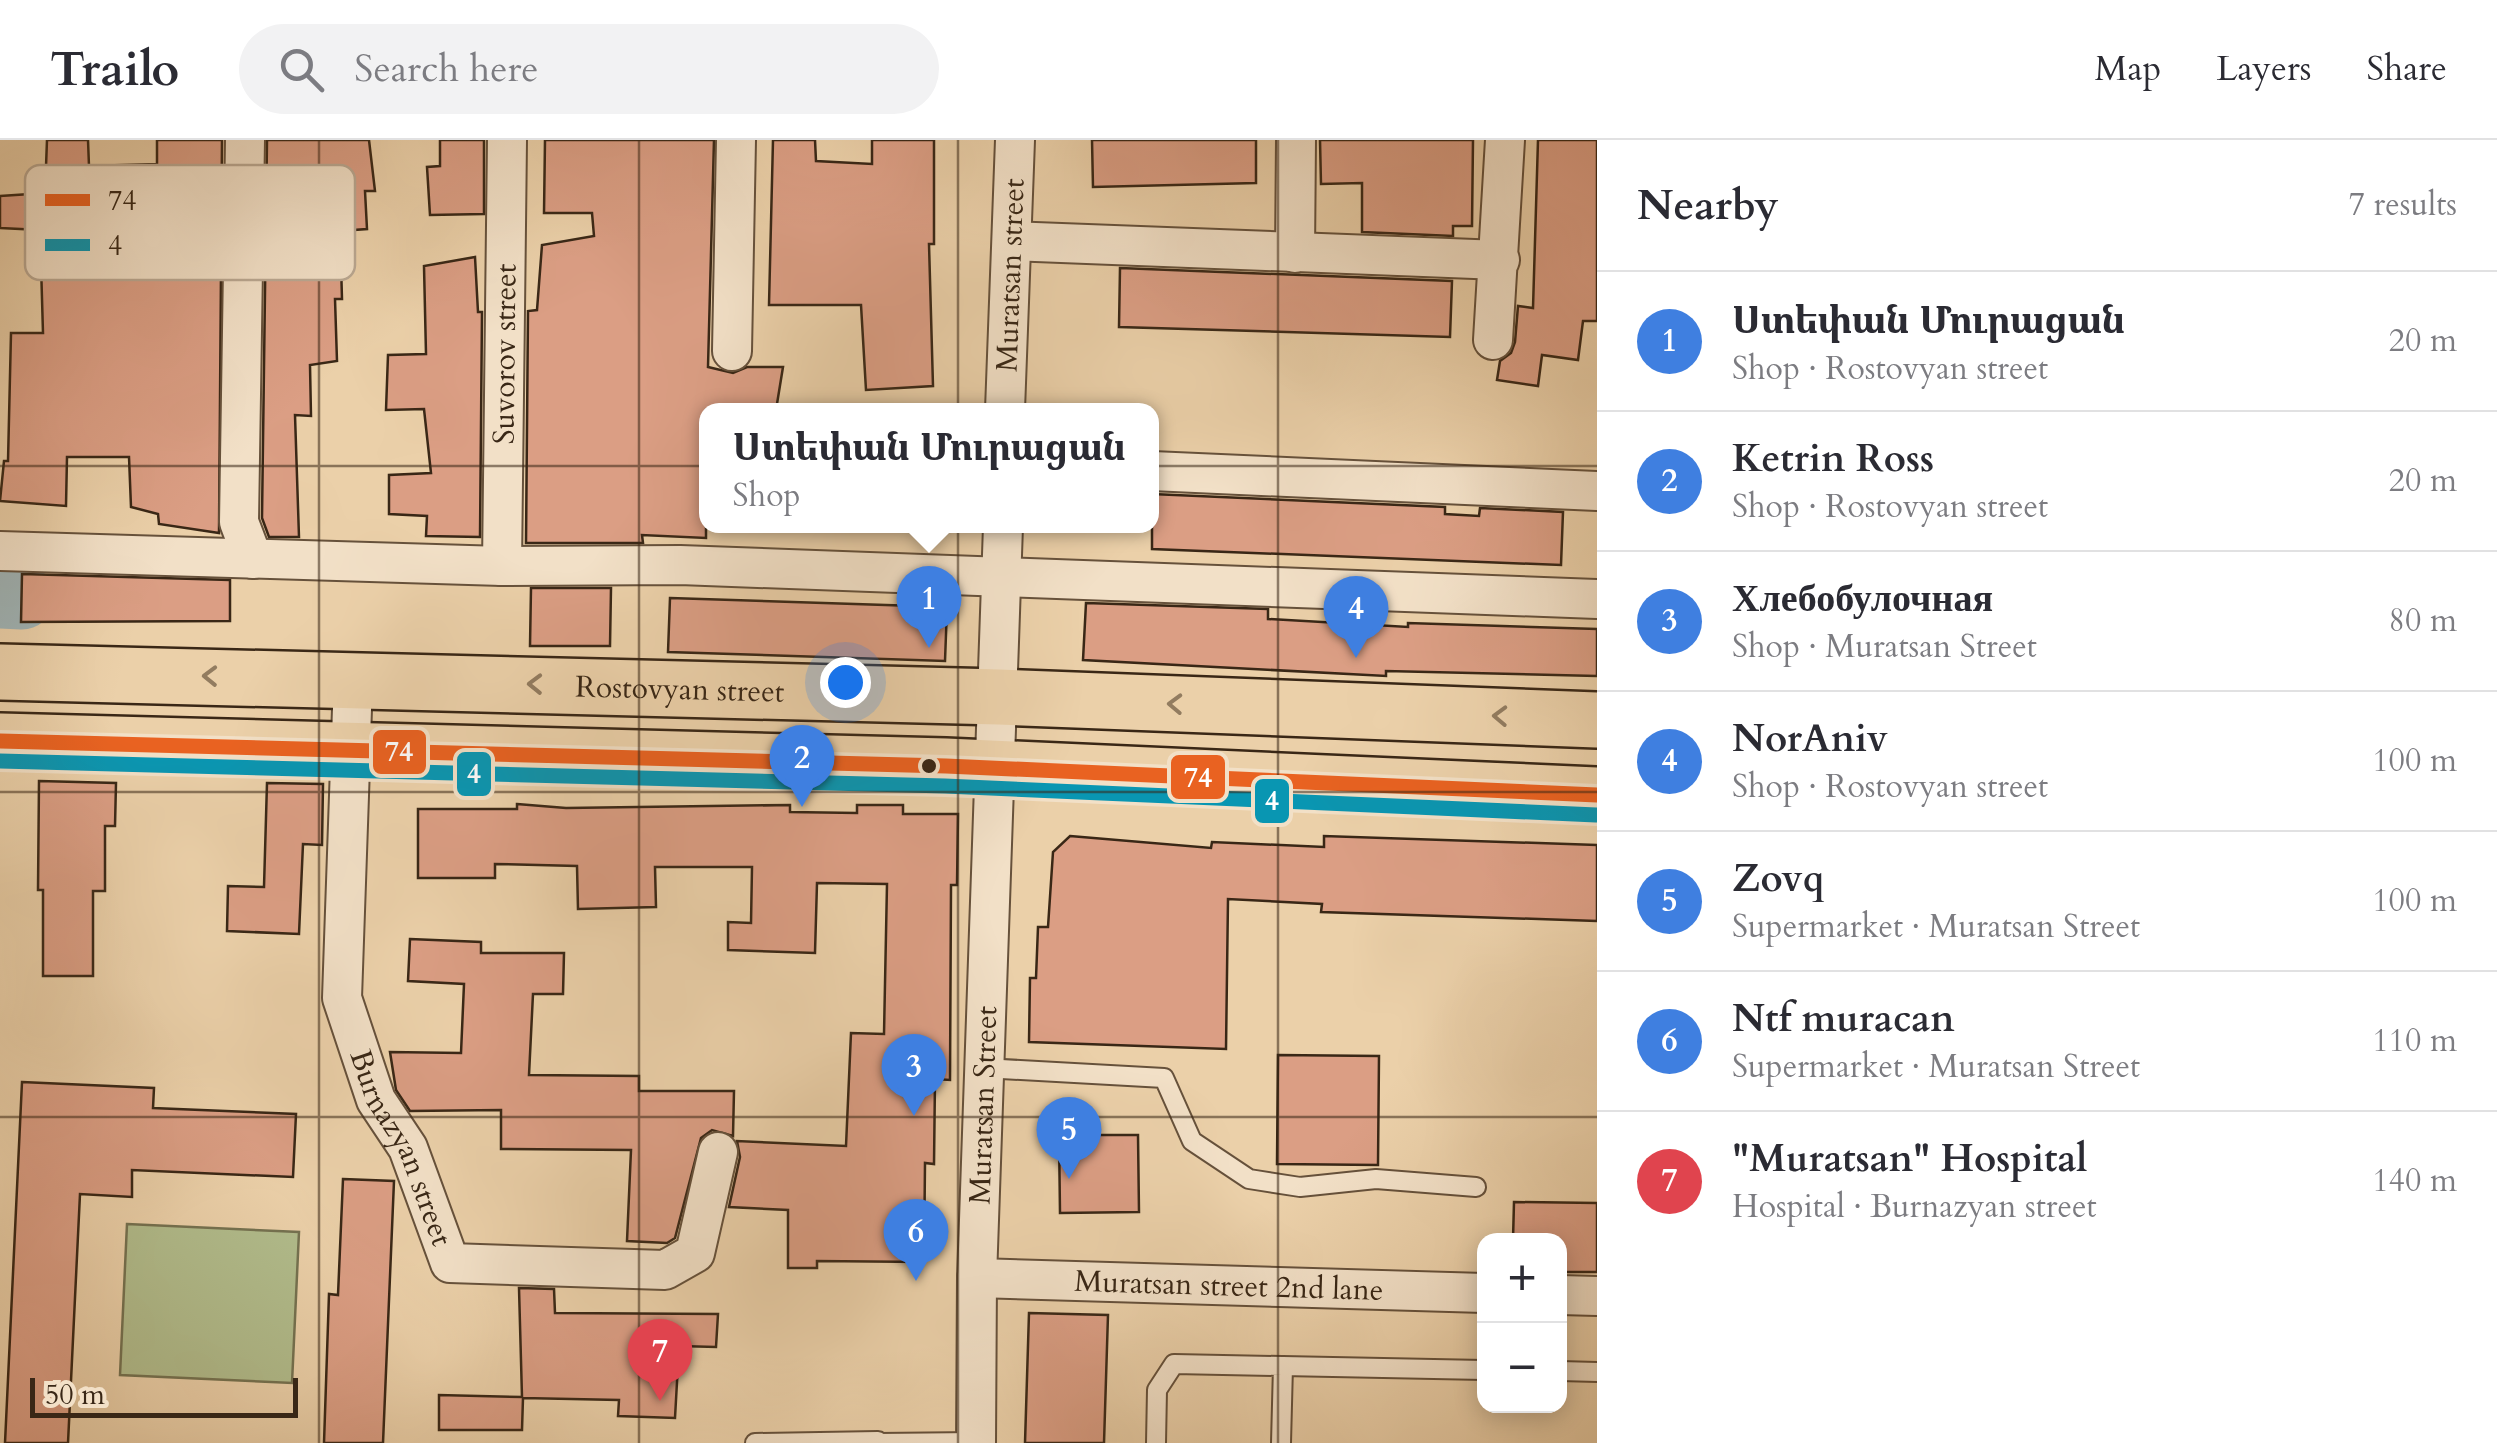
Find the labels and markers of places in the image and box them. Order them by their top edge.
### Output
pin: 1 [896,566,962,648]
pin: 4 [1324,576,1388,658]
pin: 2 [770,724,834,807]
unlabelled marker [919,756,939,776]
pin: 3 [882,1034,946,1116]
pin: 5 [1036,1096,1102,1179]
pin: 6 [884,1198,948,1281]
pin: 7 [628,1318,692,1401]

